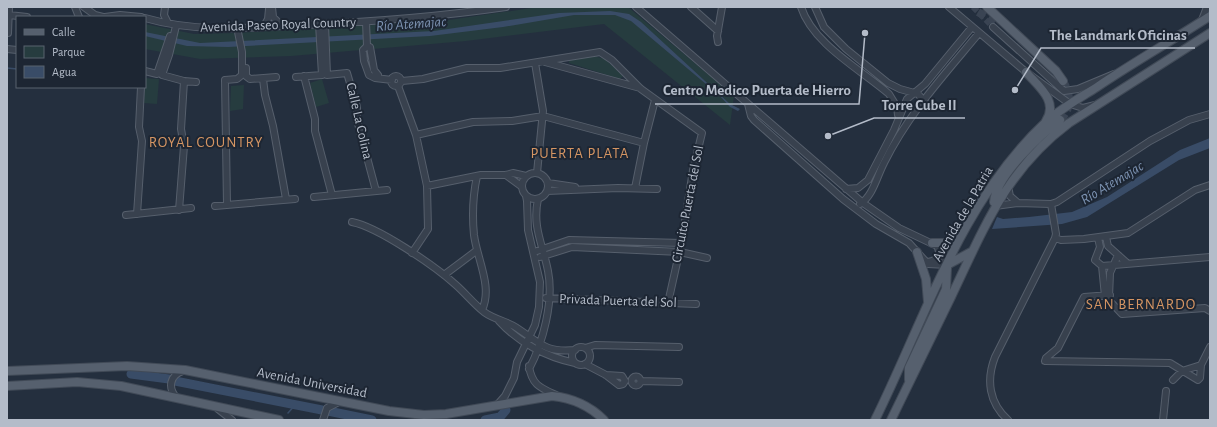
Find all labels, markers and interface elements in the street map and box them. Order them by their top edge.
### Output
water label: Río Atemajac [375,14,448,34]
street label: Avenida Paseo Royal Country [200,15,356,35]
legend [16,16,146,88]
callout: The Landmark Oficinas [1041,21,1195,48]
text: Calle [52,26,75,38]
text: The Landmark Oficinas [1049,28,1187,43]
text: Parque [52,46,85,58]
text: Agua [52,66,77,78]
callout: Centro Medico Puerta de Hierro [655,77,859,104]
street label: Calle La Colina [343,81,375,161]
text: Centro Medico Puerta de Hierro [663,83,851,98]
callout: Torre Cube II [874,91,965,118]
text: Torre Cube II [881,98,957,113]
district label: ROYAL COUNTRY [149,135,263,150]
street label: Circuito Puerta del Sol [670,144,706,264]
district label: PUERTA PLATA [531,146,629,161]
water label: Río Atemajac [1078,158,1147,208]
street label: Avenida de la Patria [930,164,996,264]
street label: Privada Puerta del Sol [559,292,677,310]
district label: SAN BERNARDO [1086,297,1196,312]
street label: Avenida Universidad [256,365,368,401]

